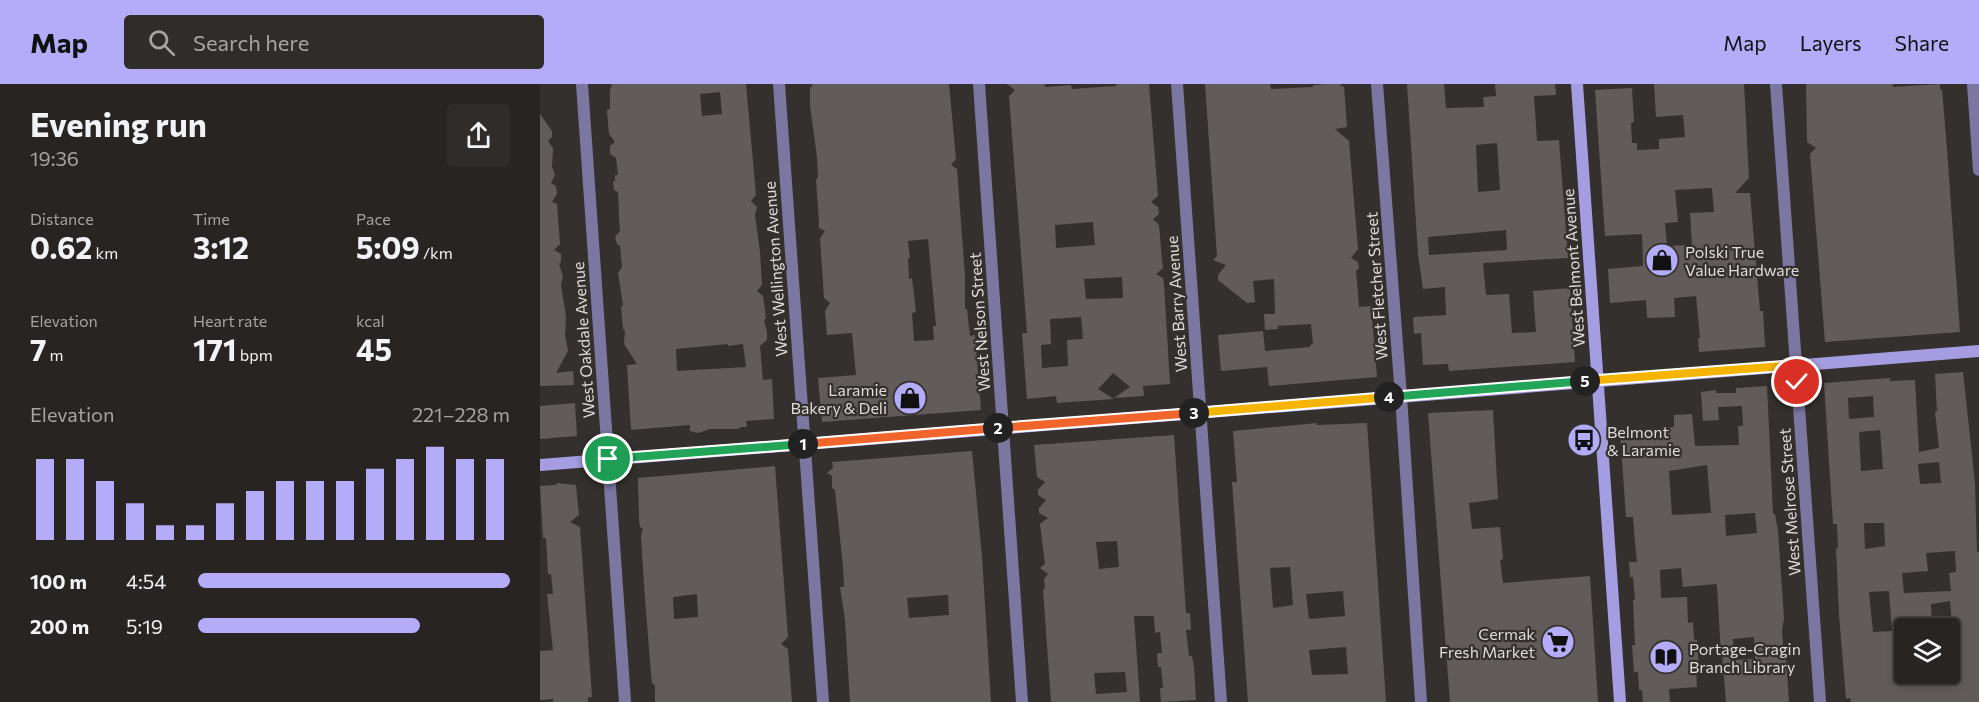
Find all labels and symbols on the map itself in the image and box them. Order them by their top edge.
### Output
street label: West Wellington Avenue [759,181,791,357]
street label: West Belmont Avenue [1558,188,1588,348]
street label: West Fletcher Street [1361,211,1391,361]
street label: West Barry Avenue [1162,235,1190,373]
shop icon: Polski True Value Hardware [1644,242,1680,278]
place label: Polski True Value Hardware [1685,242,1799,279]
street label: West Nelson Street [965,251,993,392]
street label: West Oakdale Avenue [568,261,598,419]
pin [1771,356,1822,407]
pin: 5 [1570,366,1600,396]
place label: Laramie Bakery & Deli [791,380,887,417]
shop icon: Laramie Bakery & Deli [892,380,928,416]
pin: 4 [1374,382,1404,412]
pin: 3 [1179,398,1209,428]
pin: 2 [983,413,1013,443]
bus stop icon: Belmont & Laramie [1566,422,1602,458]
place label: Belmont & Laramie [1607,422,1680,459]
street label: West Melrose Street [1774,427,1804,576]
pin: 1 [788,429,818,459]
pin [582,433,633,484]
place label: Cermak Fresh Market [1439,624,1535,661]
supermarket icon: Cermak Fresh Market [1540,624,1576,660]
library icon: Portage-Cragin Branch Library [1648,639,1684,675]
place label: Portage-Cragin Branch Library [1689,639,1801,676]

